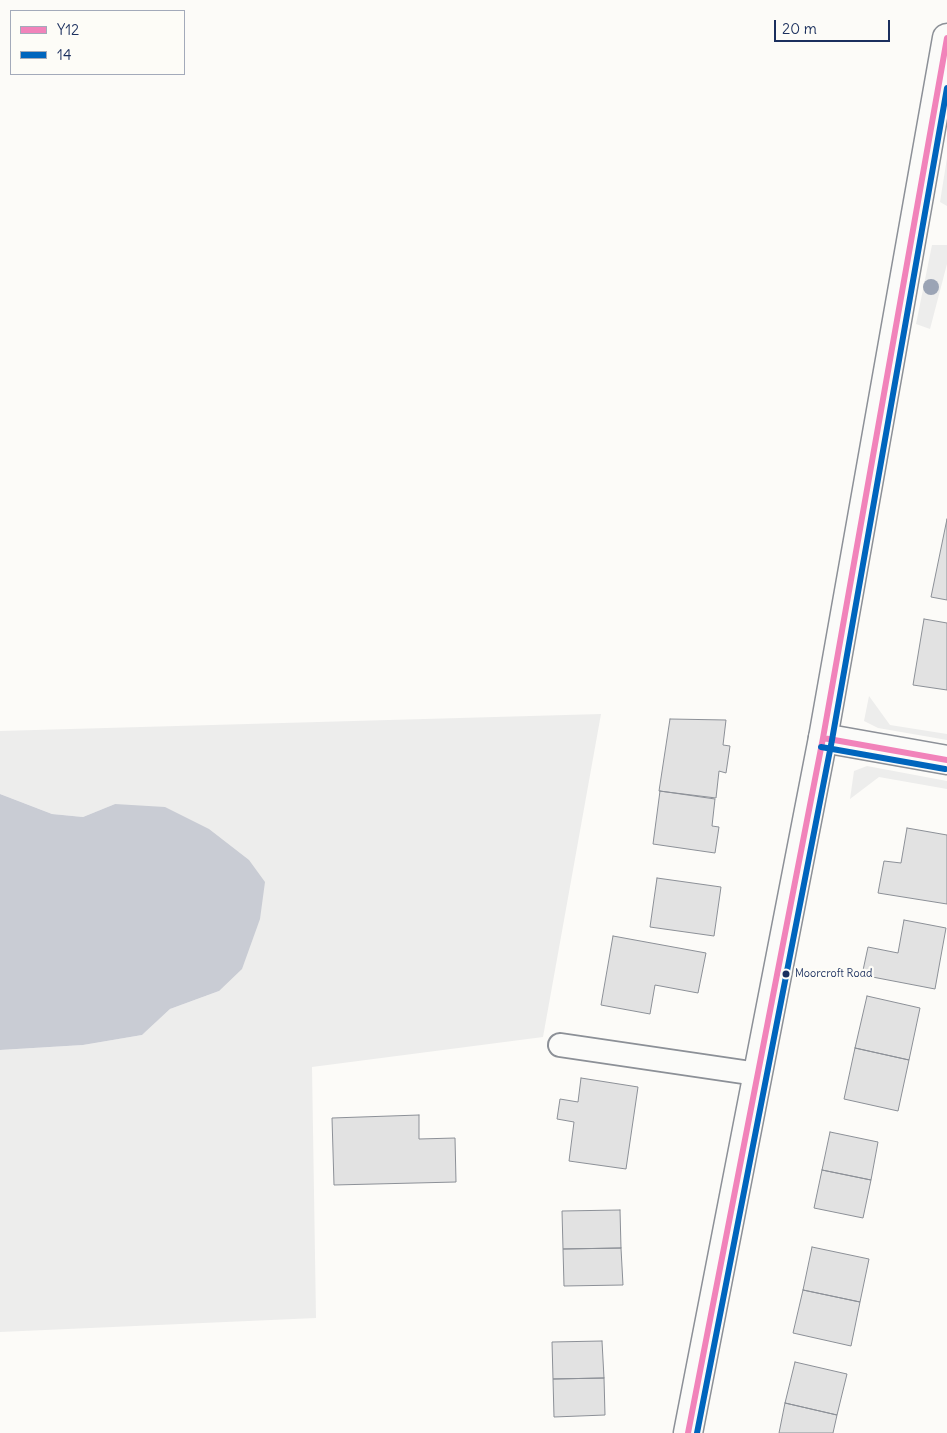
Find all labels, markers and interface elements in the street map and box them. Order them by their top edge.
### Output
legend [10,10,185,75]
scale bar [777,10,893,42]
text: 20 m [782,19,817,38]
text: Y12 [57,20,79,39]
text: 14 [57,45,72,64]
place label: Moorcroft Road [795,967,872,981]
marker: Moorcroft Road [781,969,791,979]

